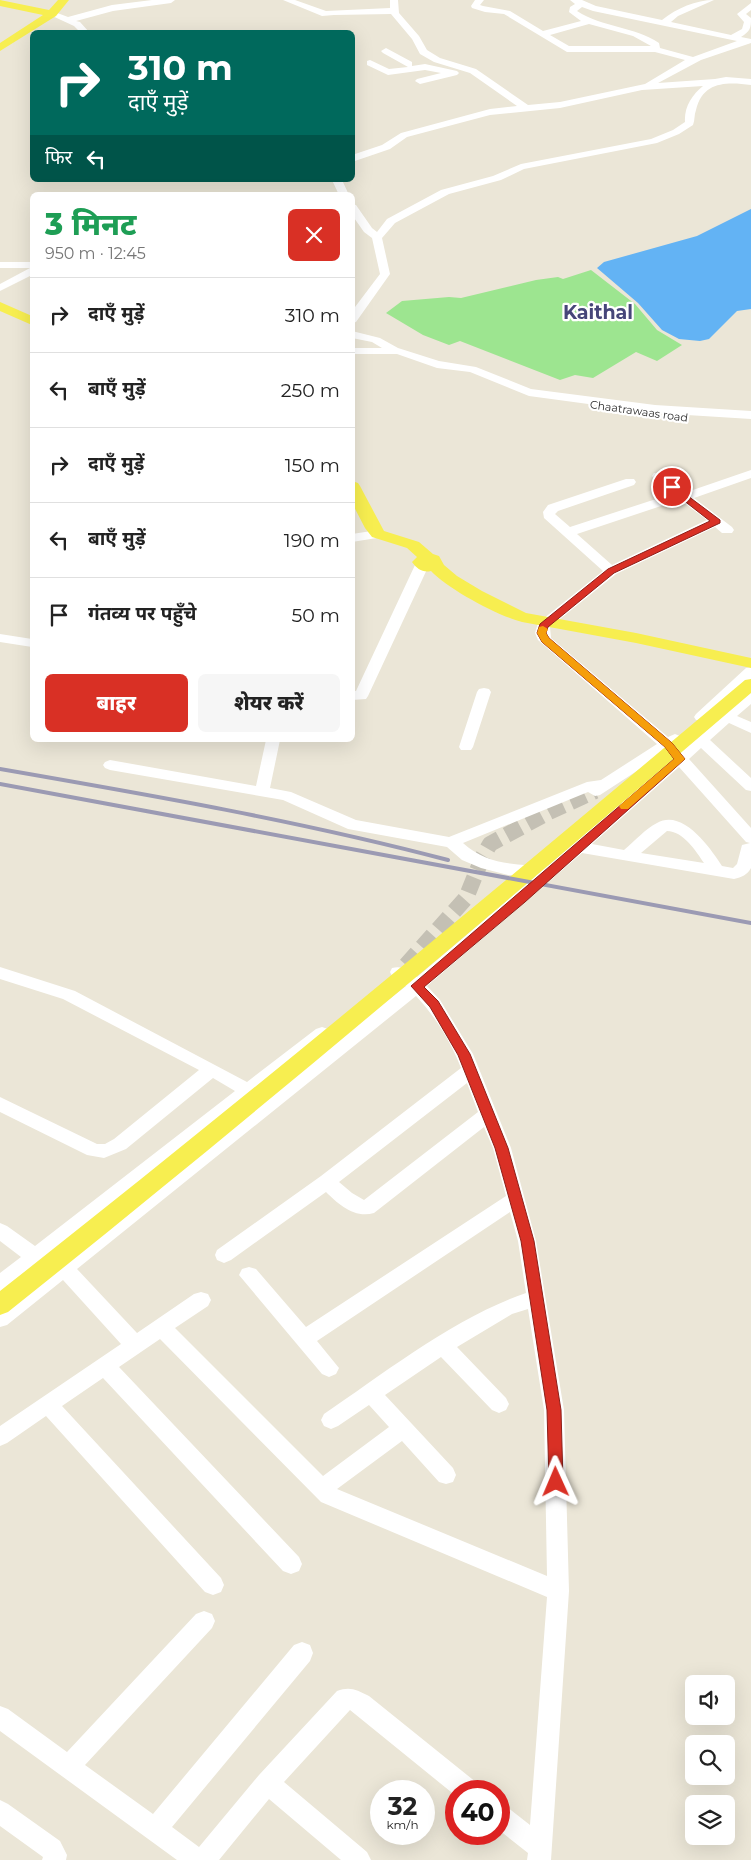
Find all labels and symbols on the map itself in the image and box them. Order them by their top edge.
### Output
district label: Kaithal [563,301,633,324]
street label: Chaatrawaas road [589,397,689,425]
pin [651,466,693,508]
position arrow [529,1455,581,1507]
speed limit sign: 40 [445,1780,510,1845]

